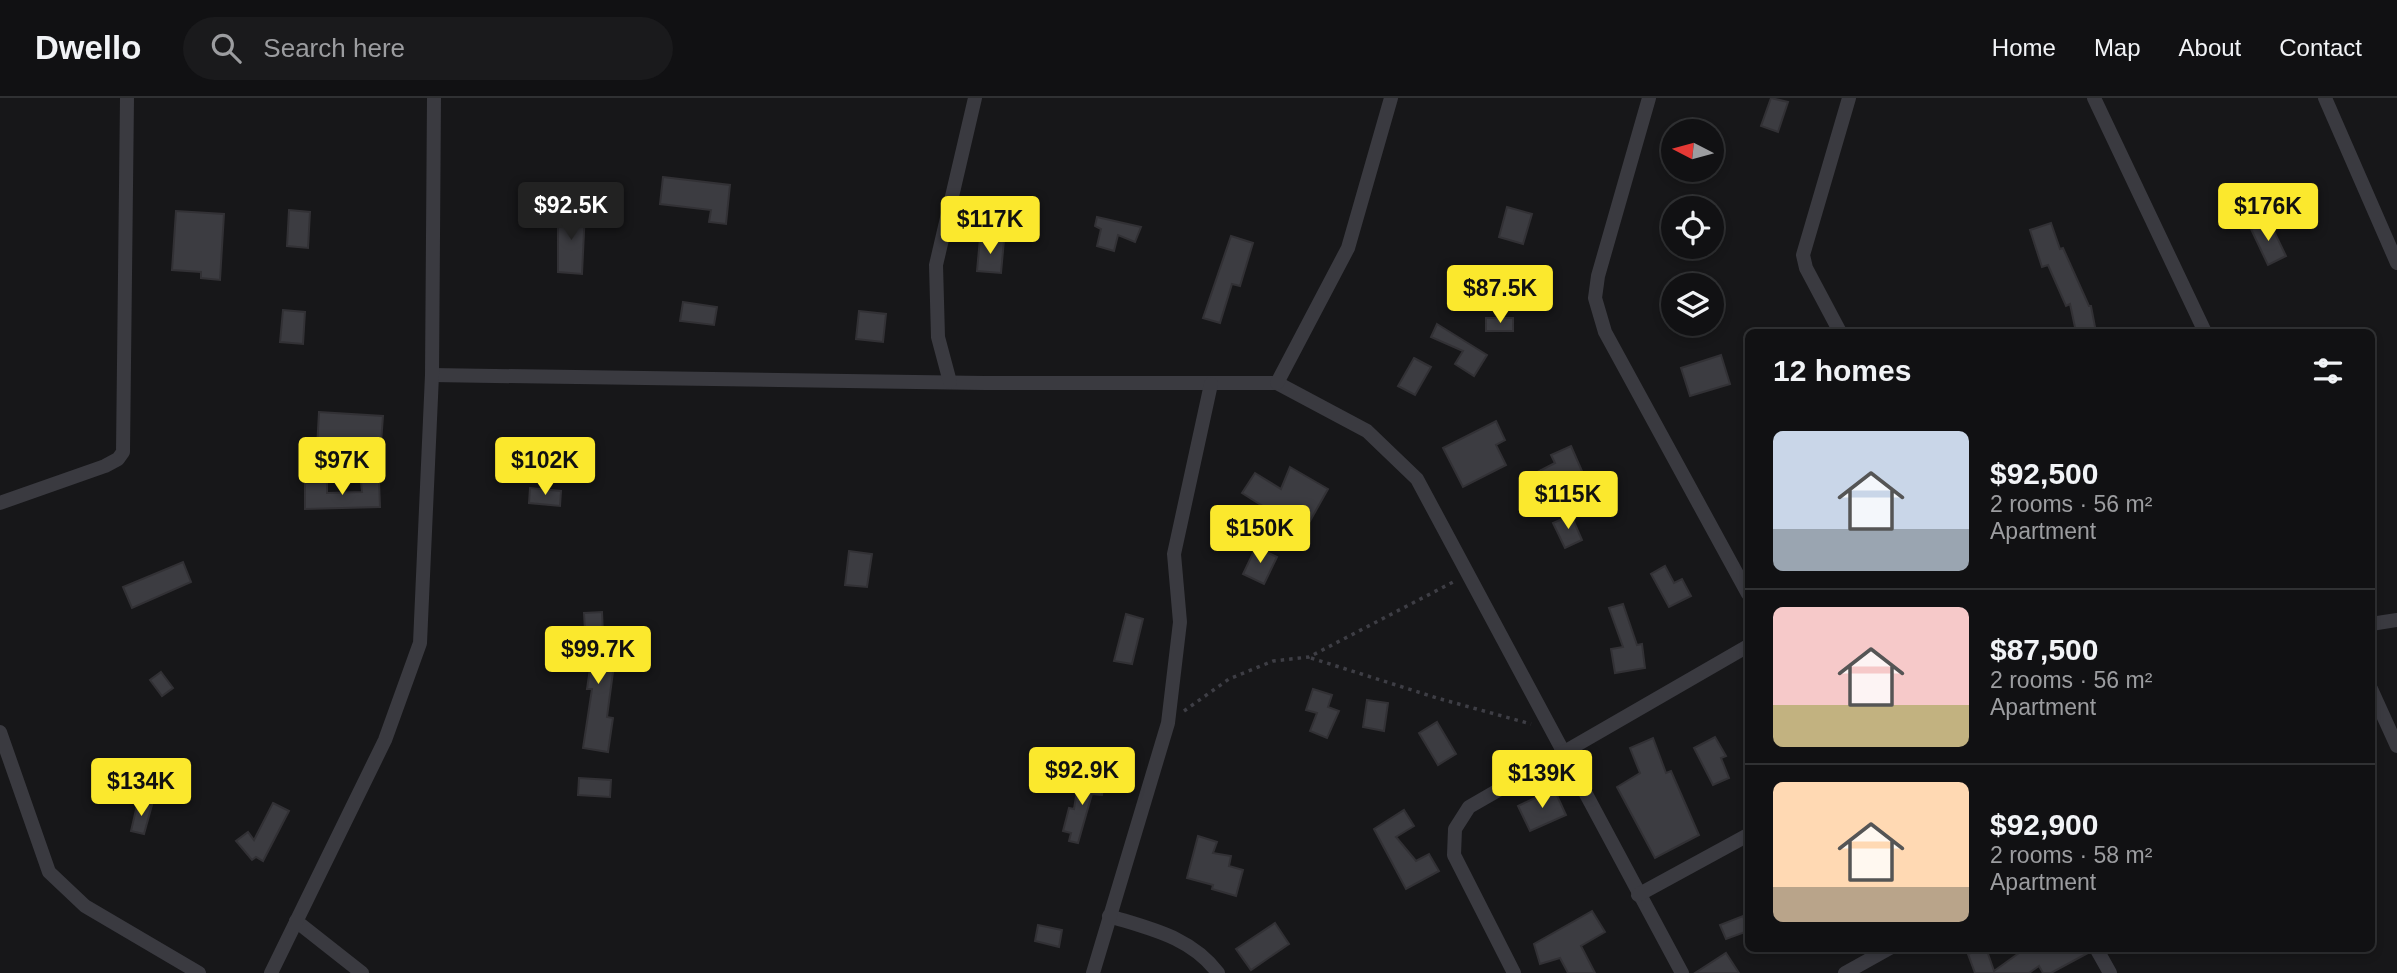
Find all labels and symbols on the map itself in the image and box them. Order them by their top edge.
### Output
north arrow [1661,119,1724,182]
pin: $92.5K [514,183,628,242]
pin: $176K [2219,184,2317,243]
pin: $117K [941,197,1039,256]
pin: $87.5K [1443,266,1557,325]
pin: $97K [301,438,383,497]
pin: $102K [496,438,594,497]
pin: $115K [1519,472,1617,531]
pin: $150K [1211,505,1309,565]
pin: $99.7K [541,626,655,686]
pin: $92.9K [1025,748,1139,807]
pin: $139K [1493,750,1591,810]
pin: $134K [92,758,190,818]

